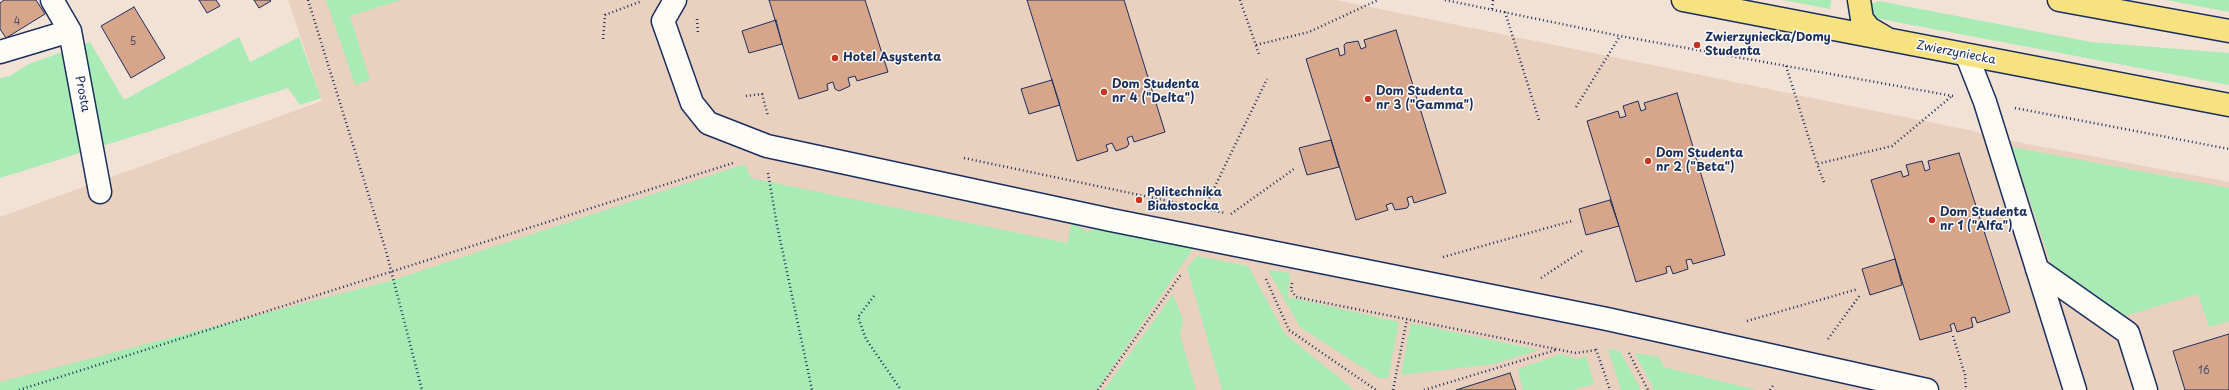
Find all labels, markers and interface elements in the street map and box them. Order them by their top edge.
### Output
house number: 4 [14,16,20,28]
place label: Zwierzyniecka/Domy Studenta [1705,31,1830,59]
house number: 5 [130,36,136,48]
street label: Zwierzyniecka [1915,38,1997,68]
marker: Zwierzyniecka/Domy Studenta [1692,40,1702,50]
place label: Hotel Asystenta [843,51,941,65]
marker: Hotel Asystenta [830,53,840,63]
street label: Prosta [71,75,93,113]
place label: Dom Studenta nr 4 ("Delta") [1112,78,1199,106]
place label: Dom Studenta nr 3 ("Gamma") [1376,85,1473,113]
marker: Dom Studenta nr 4 ("Delta") [1099,87,1109,97]
marker: Dom Studenta nr 3 ("Gamma") [1363,94,1373,104]
place label: Dom Studenta nr 2 ("Beta") [1656,147,1743,175]
marker: Dom Studenta nr 2 ("Beta") [1643,156,1653,166]
place label: Politechnika Białostocka [1147,186,1222,214]
marker: Politechnika Białostocka [1134,195,1144,205]
place label: Dom Studenta nr 1 ("Alfa") [1940,206,2027,234]
marker: Dom Studenta nr 1 ("Alfa") [1927,215,1937,225]
house number: 16 [2198,365,2210,377]

